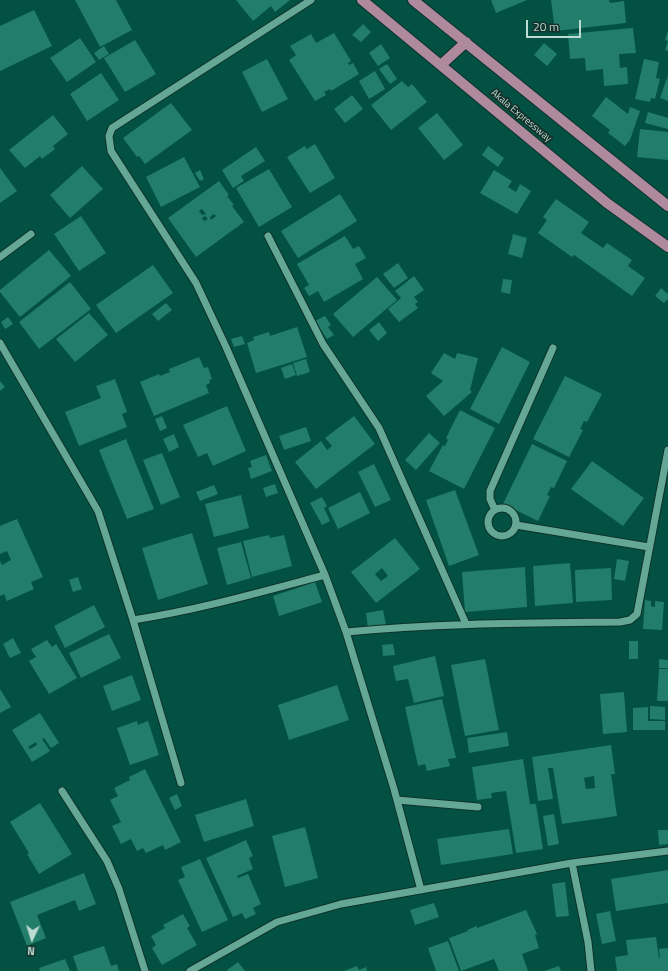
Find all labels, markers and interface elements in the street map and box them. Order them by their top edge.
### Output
scale bar [528,12,583,38]
text: 20 m [533,17,559,36]
street label: Akala Expressway [488,87,554,145]
north arrow [12,919,52,959]
text: N [27,943,36,959]

